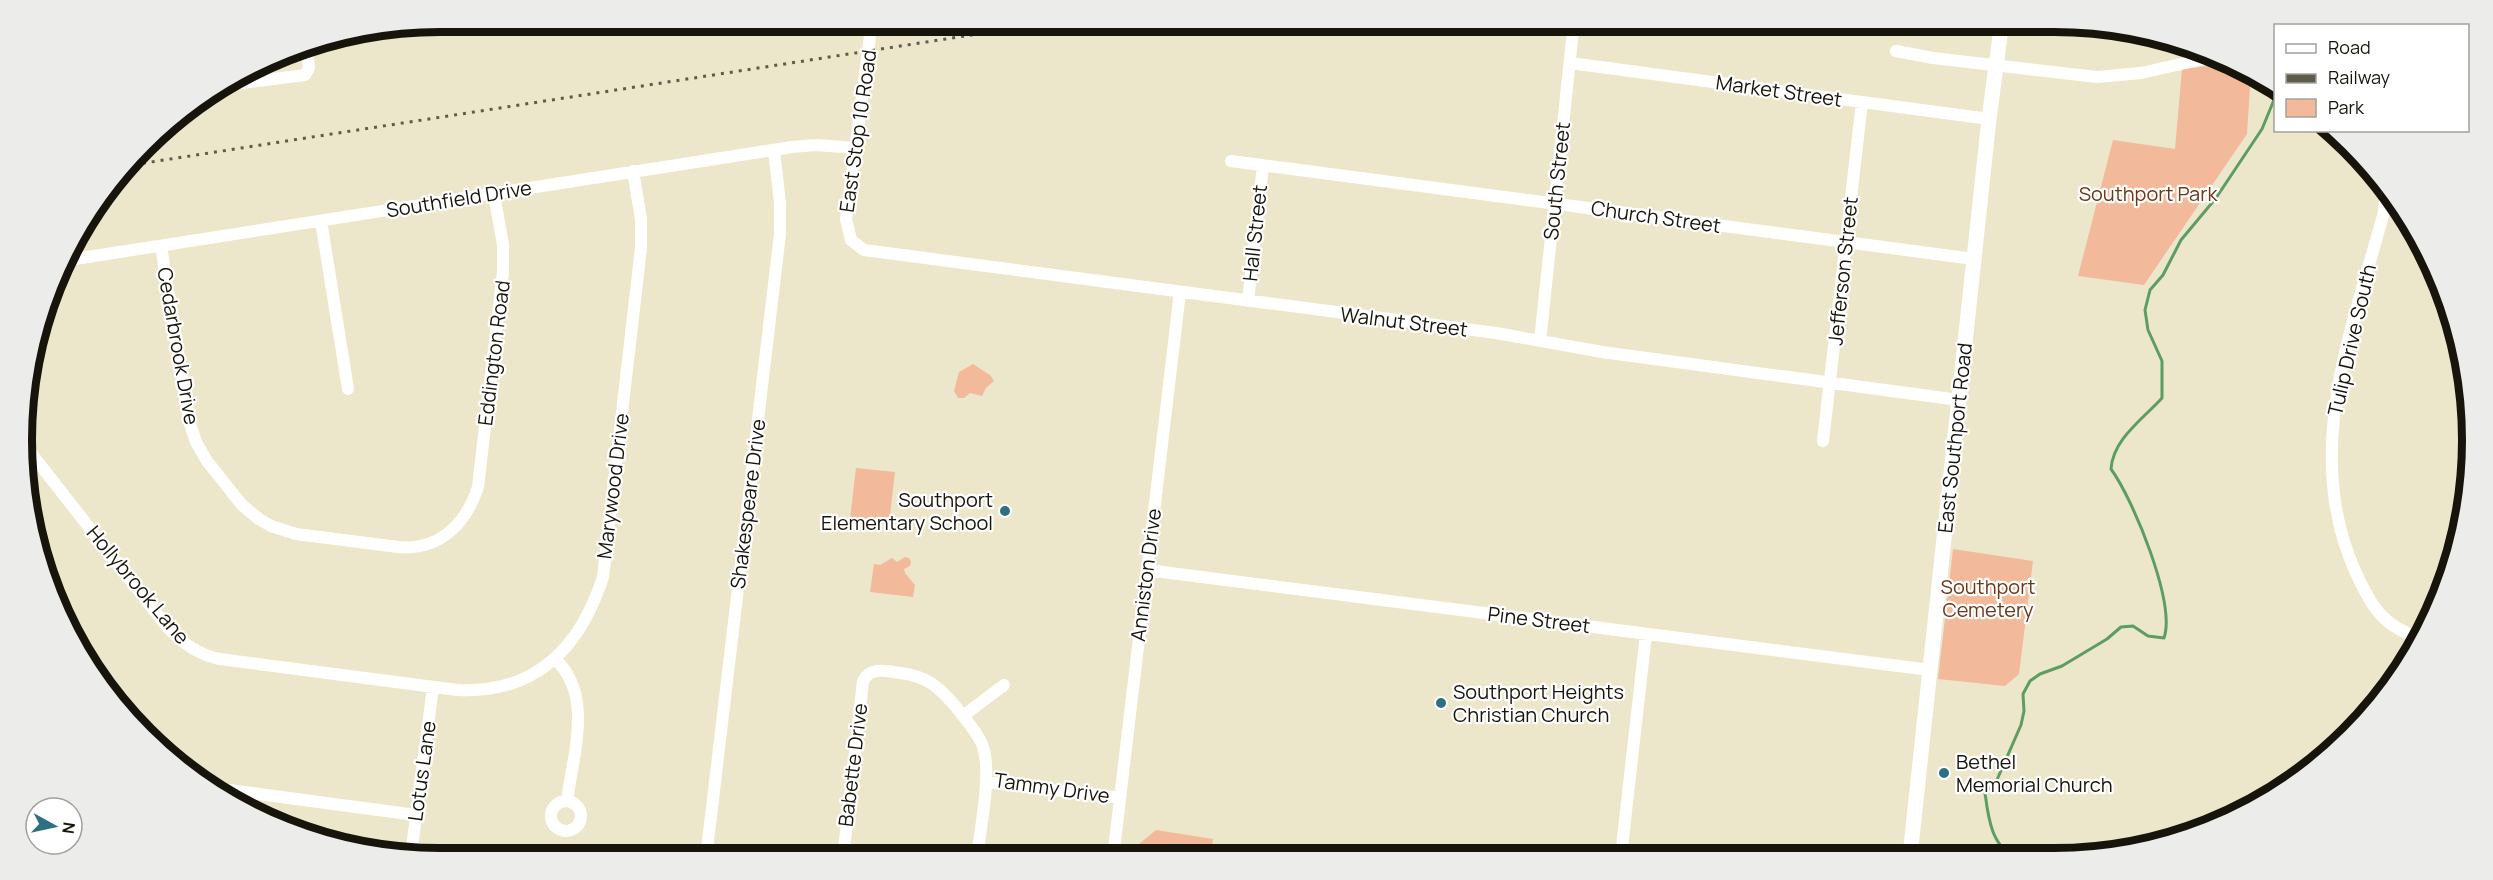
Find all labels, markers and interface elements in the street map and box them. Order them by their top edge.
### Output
legend [2274,24,2469,132]
text: Road [2328,35,2371,59]
street label: East Stop 10 Road [833,48,882,214]
text: Railway [2328,65,2390,89]
street label: Market Street [1714,68,1844,113]
text: Park [2328,95,2365,119]
street label: South Street [1537,121,1576,241]
street label: Southfield Drive [384,174,534,223]
park label: Southport Park [2079,180,2218,207]
street label: Hall Street [1236,183,1273,283]
street label: Church Street [1589,194,1723,239]
street label: Jefferson Street [1821,195,1864,347]
street label: Tulip Drive South [2321,261,2382,418]
street label: Cedarbrook Drive [151,265,206,427]
street label: Eddington Road [471,279,516,427]
street label: Walnut Street [1339,300,1469,343]
street label: East Southport Road [1931,341,1978,534]
street label: Marywood Drive [590,411,635,560]
street label: Shakespeare Drive [724,417,771,591]
place label: Southport Elementary School [821,486,993,536]
marker: Southport Elementary School [998,504,1012,518]
street label: Anniston Drive [1124,507,1167,643]
street label: Hollybrook Lane [81,520,196,650]
park label: Southport Cemetery [1941,573,2035,623]
street label: Pine Street [1486,600,1592,639]
place label: Southport Heights Christian Church [1453,678,1624,728]
marker: Southport Heights Christian Church [1434,696,1448,710]
street label: Babette Drive [832,702,873,828]
street label: Lotus Lane [401,719,442,823]
place label: Bethel Memorial Church [1956,748,2113,798]
street label: Tammy Drive [993,766,1112,809]
marker: Bethel Memorial Church [1937,766,1951,780]
north arrow [24,796,84,856]
text: N [57,821,81,835]

